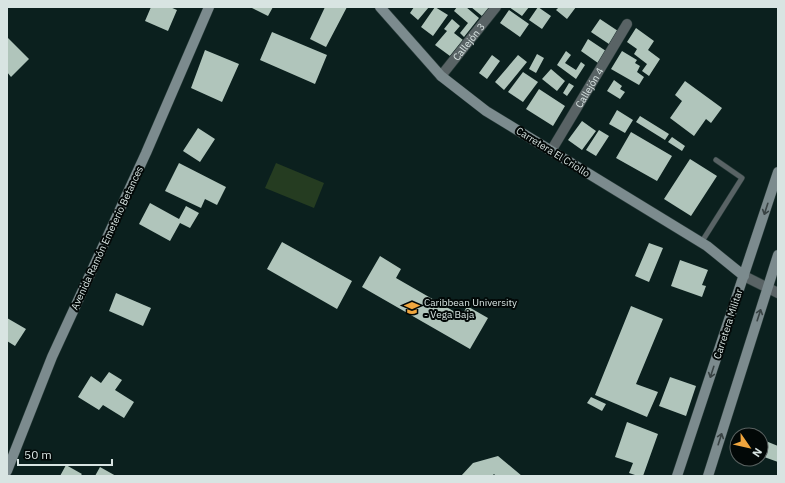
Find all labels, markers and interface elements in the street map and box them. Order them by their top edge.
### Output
street label: Callejón 3 [449,20,487,63]
street label: Callejón 4 [572,65,606,110]
street label: Carretera El Criollo [514,124,593,180]
street label: Avenida Ramón Emeterio Betances [68,164,146,312]
one-way arrow [762,202,769,215]
street label: Carretera Militar [711,287,746,361]
place label: Caribbean University - Vega Baja [424,296,517,321]
school or university icon: Caribbean University - Vega Baja [403,299,421,317]
one-way arrow [756,309,763,322]
one-way arrow [707,366,715,378]
north arrow [729,427,769,467]
one-way arrow [716,433,724,445]
scale bar [18,441,112,467]
text: N [749,445,765,460]
text: 50 m [24,447,52,462]

